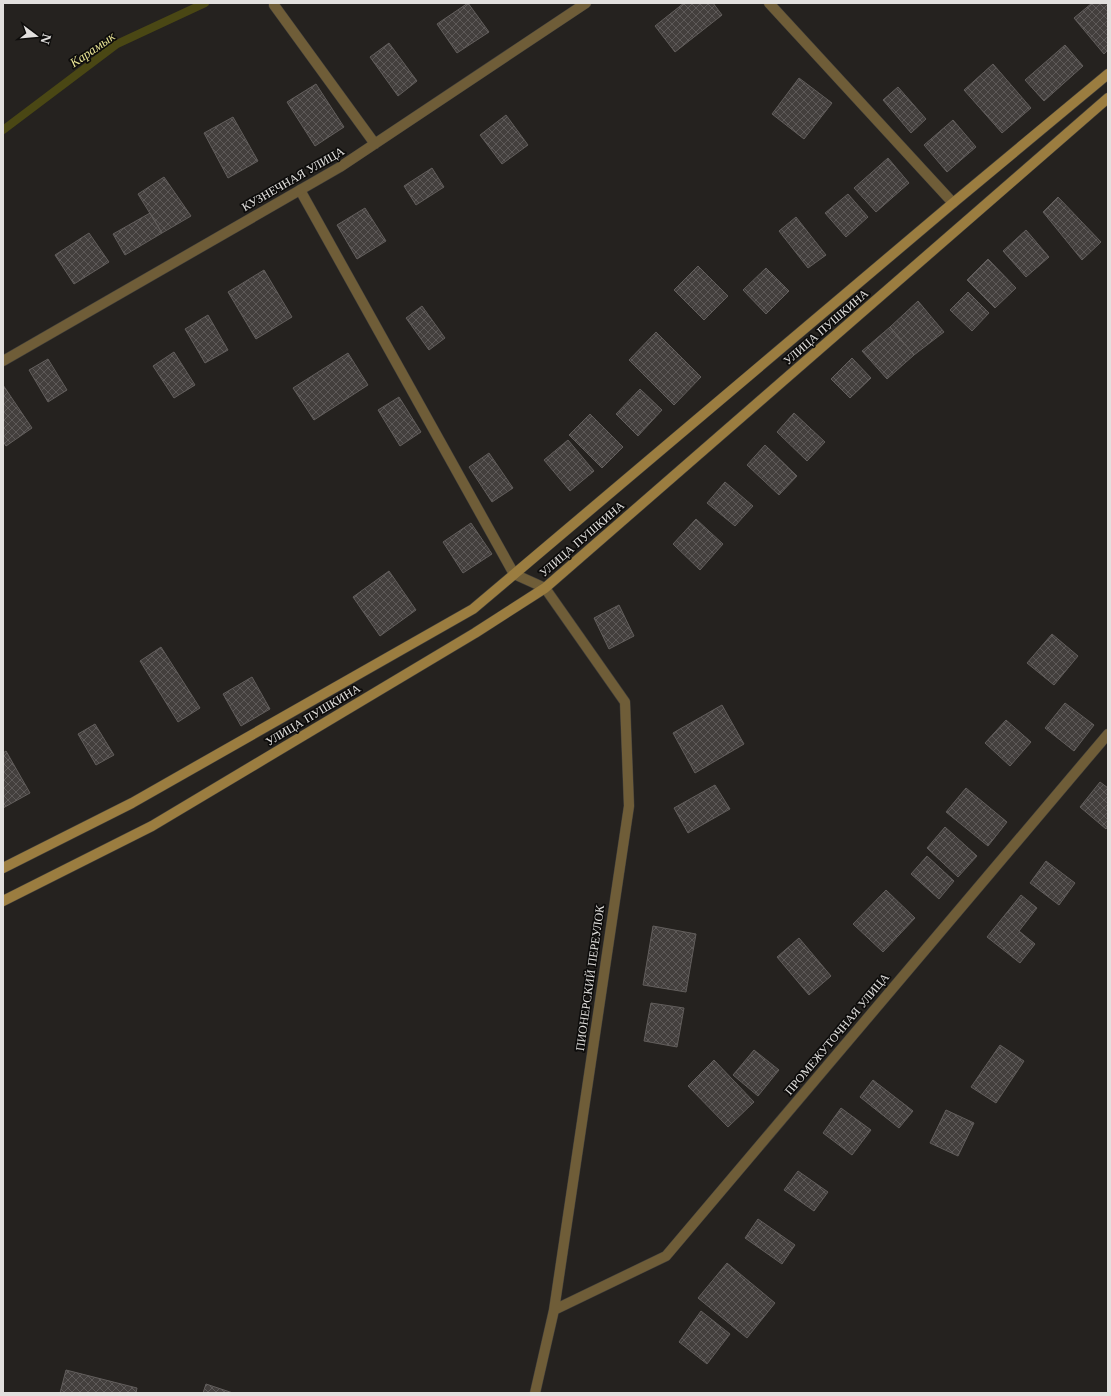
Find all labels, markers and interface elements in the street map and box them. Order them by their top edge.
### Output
north arrow [16,16,56,56]
water label: Карамык [66,27,119,72]
text: N [37,32,54,46]
street label: КУЗНЕЧНАЯ УЛИЦА [239,143,347,214]
street label: УЛИЦА ПУШКИНА [780,285,872,368]
street label: УЛИЦА ПУШКИНА [536,497,628,580]
street label: УЛИЦА ПУШКИНА [263,680,363,749]
street label: ПИОНЕРСКИЙ ПЕРЕУЛОК [572,903,607,1052]
street label: ПРОМЕЖУТОЧНАЯ УЛИЦА [781,969,892,1098]

